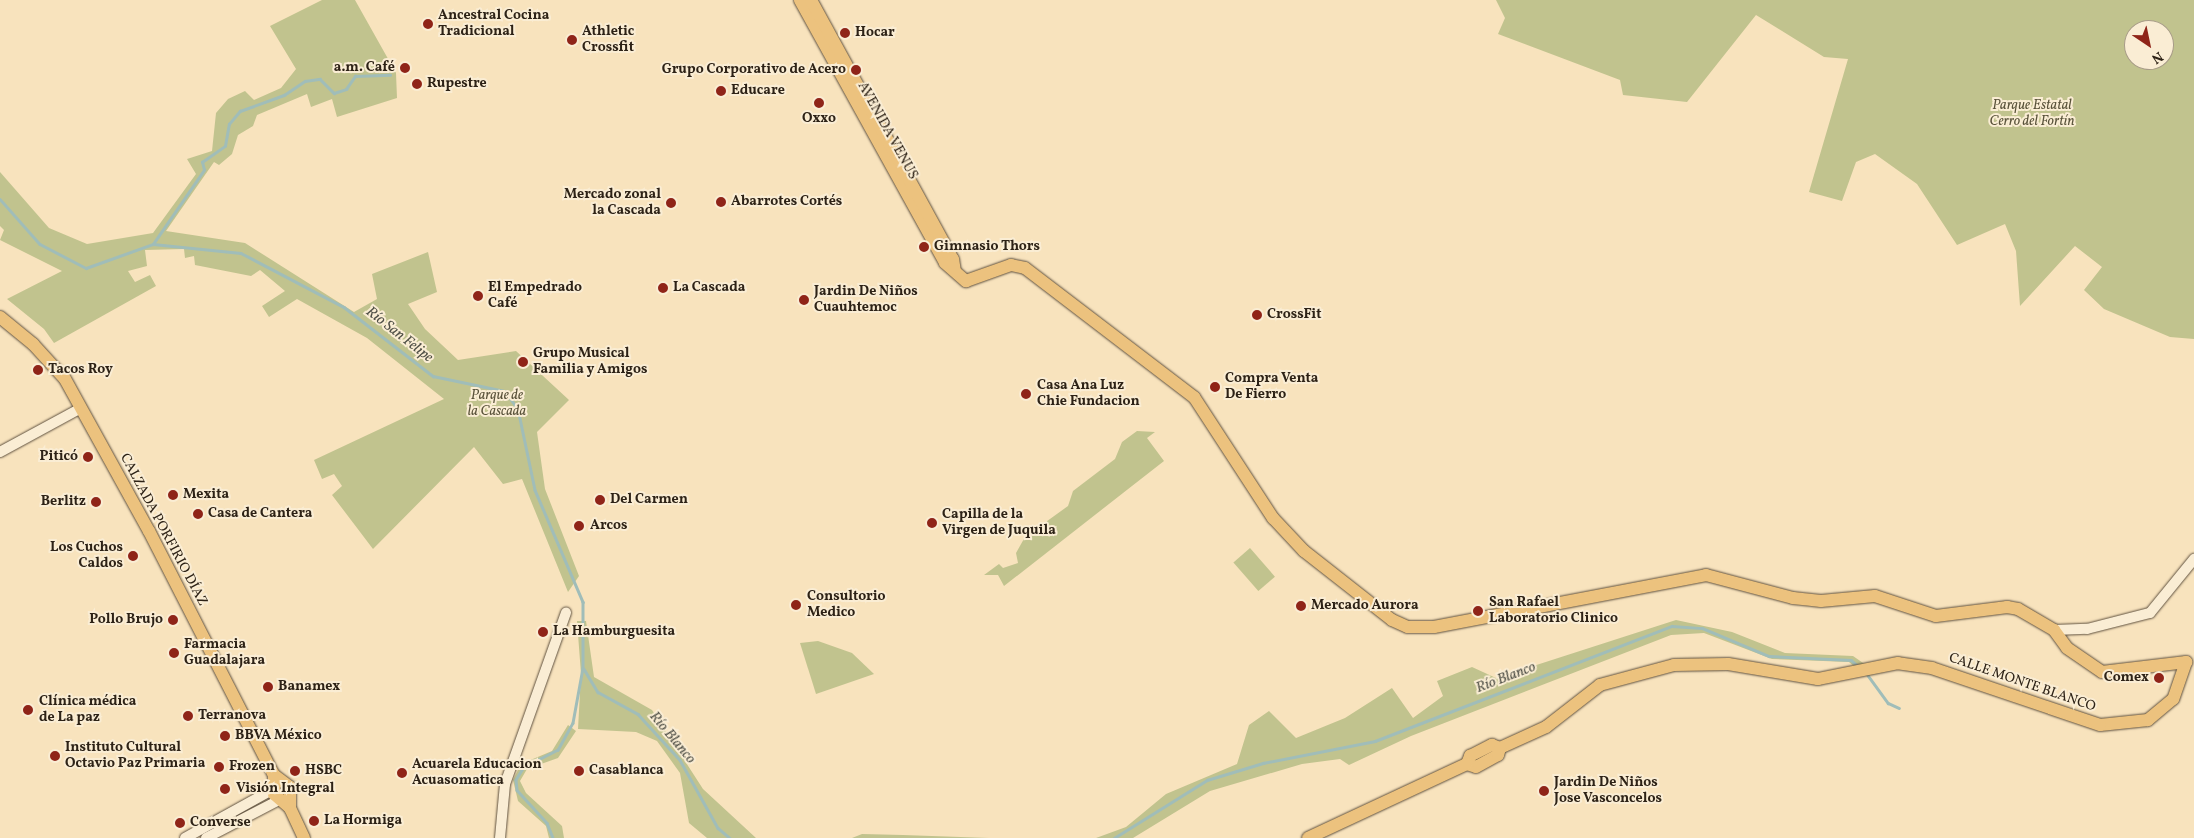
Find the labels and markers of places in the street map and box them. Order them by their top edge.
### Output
place label: Ancestral Cocina Tradicional [438,8,549,40]
marker: Ancestral Cocina Tradicional [422,18,434,30]
place label: Athletic Crossfit [582,24,634,56]
place label: Hocar [855,25,895,41]
marker: Hocar [839,27,851,39]
marker: Athletic Crossfit [566,34,578,46]
place label: a.m. Café [334,60,395,76]
marker: a.m. Café [399,62,411,74]
place label: Grupo Corporativo de Acero [662,62,846,78]
marker: Grupo Corporativo de Acero [850,64,862,76]
place label: Rupestre [427,76,487,92]
marker: Rupestre [411,78,423,90]
place label: Educare [731,83,785,99]
marker: Educare [715,85,727,97]
marker: Oxxo [813,97,825,109]
place label: Oxxo [802,111,836,127]
place label: Mercado zonal la Cascada [564,187,661,220]
place label: Abarrotes Cortés [731,194,842,210]
marker: Abarrotes Cortés [715,196,727,208]
marker: Mercado zonal la Cascada [665,197,677,209]
place label: Gimnasio Thors [934,239,1040,255]
marker: Gimnasio Thors [918,241,930,253]
place label: El Empedrado Café [488,280,582,312]
place label: La Cascada [673,280,745,296]
marker: La Cascada [657,282,669,294]
place label: Jardin De Niños Cuauhtemoc [814,284,918,316]
marker: El Empedrado Café [472,290,484,302]
marker: Jardin De Niños Cuauhtemoc [798,294,810,306]
place label: CrossFit [1267,307,1322,323]
marker: CrossFit [1251,309,1263,321]
place label: Grupo Musical Familia y Amigos [533,346,648,378]
marker: Grupo Musical Familia y Amigos [517,356,529,368]
place label: Tacos Roy [48,362,113,378]
marker: Tacos Roy [32,364,44,376]
place label: Compra Venta De Fierro [1225,371,1319,404]
place label: Casa Ana Luz Chie Fundacion [1037,378,1140,411]
marker: Compra Venta De Fierro [1209,381,1221,393]
marker: Casa Ana Luz Chie Fundacion [1019,387,1033,401]
place label: Piticó [40,449,78,465]
marker: Piticó [82,451,94,463]
place label: Mexita [183,487,229,503]
marker: Mexita [167,489,179,501]
place label: Del Carmen [610,492,688,508]
place label: Berlitz [41,494,86,510]
marker: Del Carmen [594,494,606,506]
marker: Berlitz [90,496,102,508]
place label: Casa de Cantera [208,506,312,522]
place label: Capilla de la Virgen de Juquila [942,507,1056,540]
marker: Casa de Cantera [192,508,204,520]
marker: Capilla de la Virgen de Juquila [926,517,938,529]
place label: Arcos [590,518,628,534]
marker: Arcos [572,519,586,533]
place label: Los Cuchos Caldos [50,540,123,572]
marker: Los Cuchos Caldos [127,550,139,562]
place label: Consultorio Medico [807,589,885,622]
place label: San Rafael Laboratorio Clinico [1489,595,1618,628]
marker: Consultorio Medico [789,598,803,612]
place label: Mercado Aurora [1311,598,1419,614]
marker: Mercado Aurora [1295,600,1307,612]
marker: San Rafael Laboratorio Clinico [1471,604,1485,618]
place label: Pollo Brujo [89,612,163,628]
marker: Pollo Brujo [167,614,179,626]
place label: La Hamburguesita [553,624,675,640]
marker: La Hamburguesita [537,626,549,638]
place label: Farmacia Guadalajara [184,637,265,670]
marker: Farmacia Guadalajara [168,647,180,659]
place label: Comex [2104,670,2149,686]
marker: Comex [2153,672,2165,684]
place label: Banamex [278,679,340,695]
marker: Banamex [262,681,274,693]
place label: Clínica médica de La paz [39,694,137,726]
marker: Clínica médica de La paz [21,703,35,717]
place label: Terranova [198,708,266,724]
marker: Terranova [182,710,194,722]
place label: BBVA México [235,728,322,744]
marker: BBVA México [219,730,231,742]
place label: Instituto Cultural Octavio Paz Primaria [65,740,205,772]
marker: Instituto Cultural Octavio Paz Primaria [49,750,61,762]
place label: Acuarela Educacion Acuasomatica [412,757,542,790]
place label: Frozen [229,759,275,775]
marker: Frozen [213,761,225,773]
place label: HSBC [305,763,342,779]
place label: Casablanca [589,763,664,779]
marker: HSBC [289,765,301,777]
marker: Casablanca [573,765,585,777]
marker: Acuarela Educacion Acuasomatica [396,767,408,779]
place label: Jardin De Niños Jose Vasconcelos [1554,775,1662,808]
place label: Visión Integral [236,781,335,797]
marker: Visión Integral [218,782,232,796]
marker: Jardin De Niños Jose Vasconcelos [1538,785,1550,797]
place label: La Hormiga [324,813,402,829]
place label: Converse [190,815,251,831]
marker: La Hormiga [308,815,320,827]
marker: Converse [174,817,186,829]

